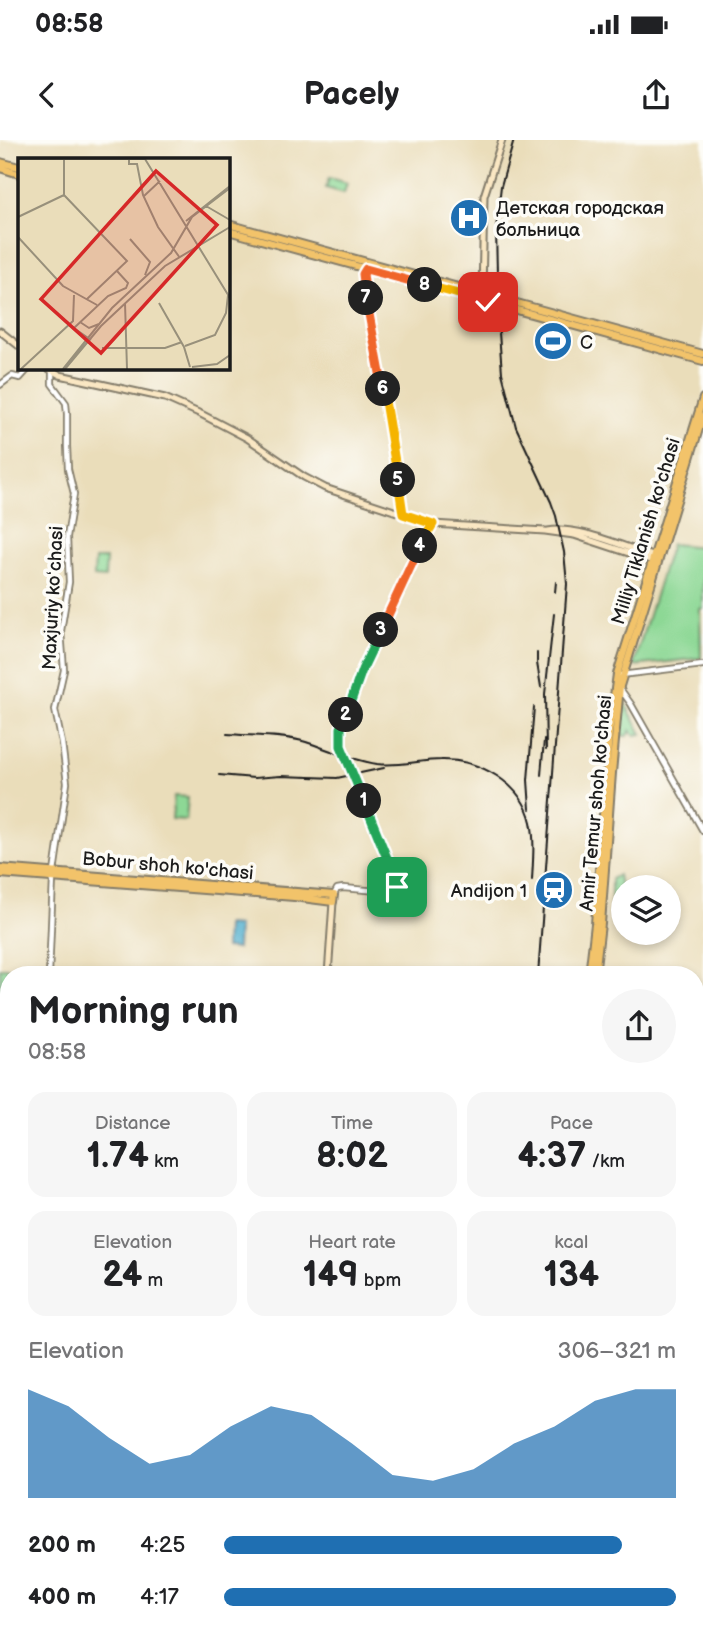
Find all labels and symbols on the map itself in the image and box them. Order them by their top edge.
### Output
inset map [18,158,229,369]
hospital icon: Детская городская больница [448,197,490,239]
place label: Детская городская больница [496,197,664,242]
pin: 8 [408,268,442,302]
pin [458,272,518,332]
pin: 7 [348,280,384,316]
sports icon: С [532,320,574,362]
place label: С [580,331,593,354]
pin: 6 [366,372,400,406]
street label: Milliy Tiklanish ko'chasi [607,435,686,627]
pin: 5 [380,462,416,498]
street label: Maxjuriy koʻchasi [38,525,69,671]
pin: 4 [402,528,438,564]
pin: 3 [364,612,398,648]
street label: Amir Temur shoh ko'chasi [576,694,617,912]
pin: 2 [328,698,364,732]
pin: 1 [346,784,382,818]
street label: Bobur shoh ko'chasi [81,848,255,885]
pin [367,857,427,917]
station icon: Andijon 1 [533,869,575,911]
place label: Andijon 1 [451,880,527,903]

